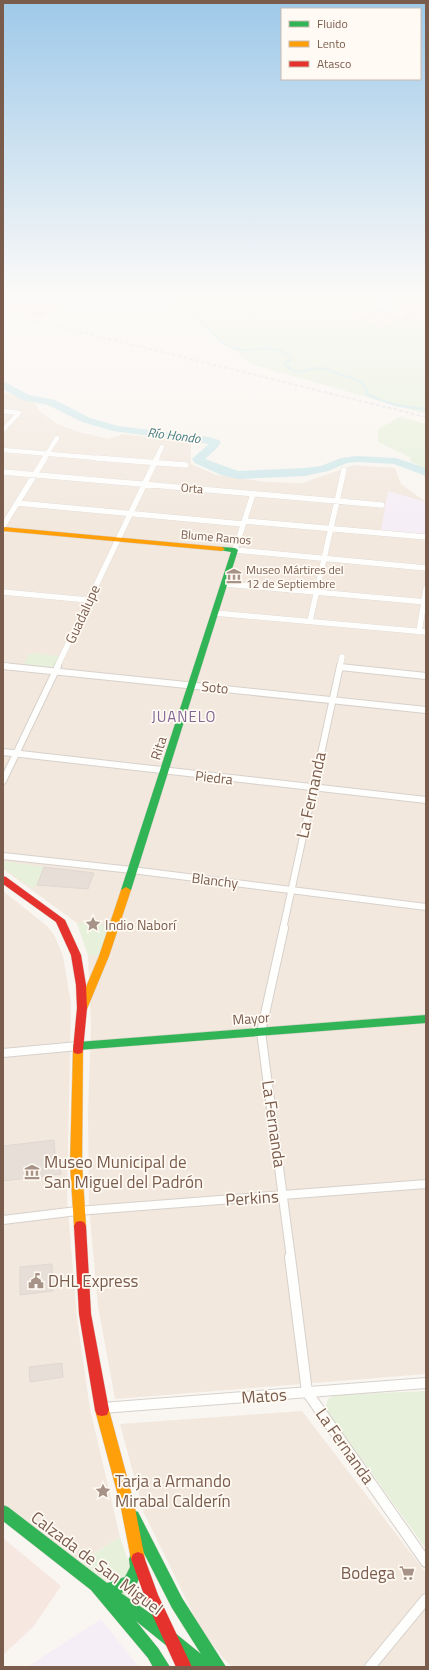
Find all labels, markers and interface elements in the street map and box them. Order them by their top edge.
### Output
legend [281,8,421,80]
text: Fluido [317,14,348,33]
text: Lento [317,34,346,53]
text: Atasco [317,54,351,73]
water label: Río Hondo [146,422,202,448]
street label: Orta [180,478,204,498]
street label: Blume Ramos [180,524,252,550]
place label: Museo Mártires del 12 de Septiembre [246,560,344,593]
museum icon: Museo Mártires del 12 de Septiembre [225,567,243,585]
street label: Guadalupe [59,581,105,647]
street label: Soto [200,675,230,699]
district label: JUANELO [151,705,217,728]
street label: Rita [145,734,171,762]
street label: La Fernanda [289,749,333,841]
street label: Piedra [194,765,234,789]
street label: Blanchy [191,867,240,893]
place label: Indio Naborí [105,914,177,935]
place icon: Indio Naborí [84,915,102,933]
street label: Mayor [232,1006,271,1030]
street label: La Fernanda [255,1079,293,1170]
place label: Museo Municipal de San Miguel del Padrón [44,1149,203,1195]
museum icon: Museo Municipal de San Miguel del Padrón [23,1163,41,1181]
street label: Perkins [224,1183,280,1213]
place label: DHL Express [48,1268,139,1294]
public building icon: DHL Express [27,1272,45,1290]
street label: Matos [240,1381,288,1411]
street label: La Fernanda [309,1403,381,1490]
place label: Tarja a Armando Mirabal Calderín [115,1468,231,1514]
place icon: Tarja a Armando Mirabal Calderín [94,1482,112,1500]
street label: Calzada de San Miguel [26,1505,168,1621]
place label: Bodega [341,1560,395,1586]
supermarket icon: Bodega [398,1564,416,1582]

